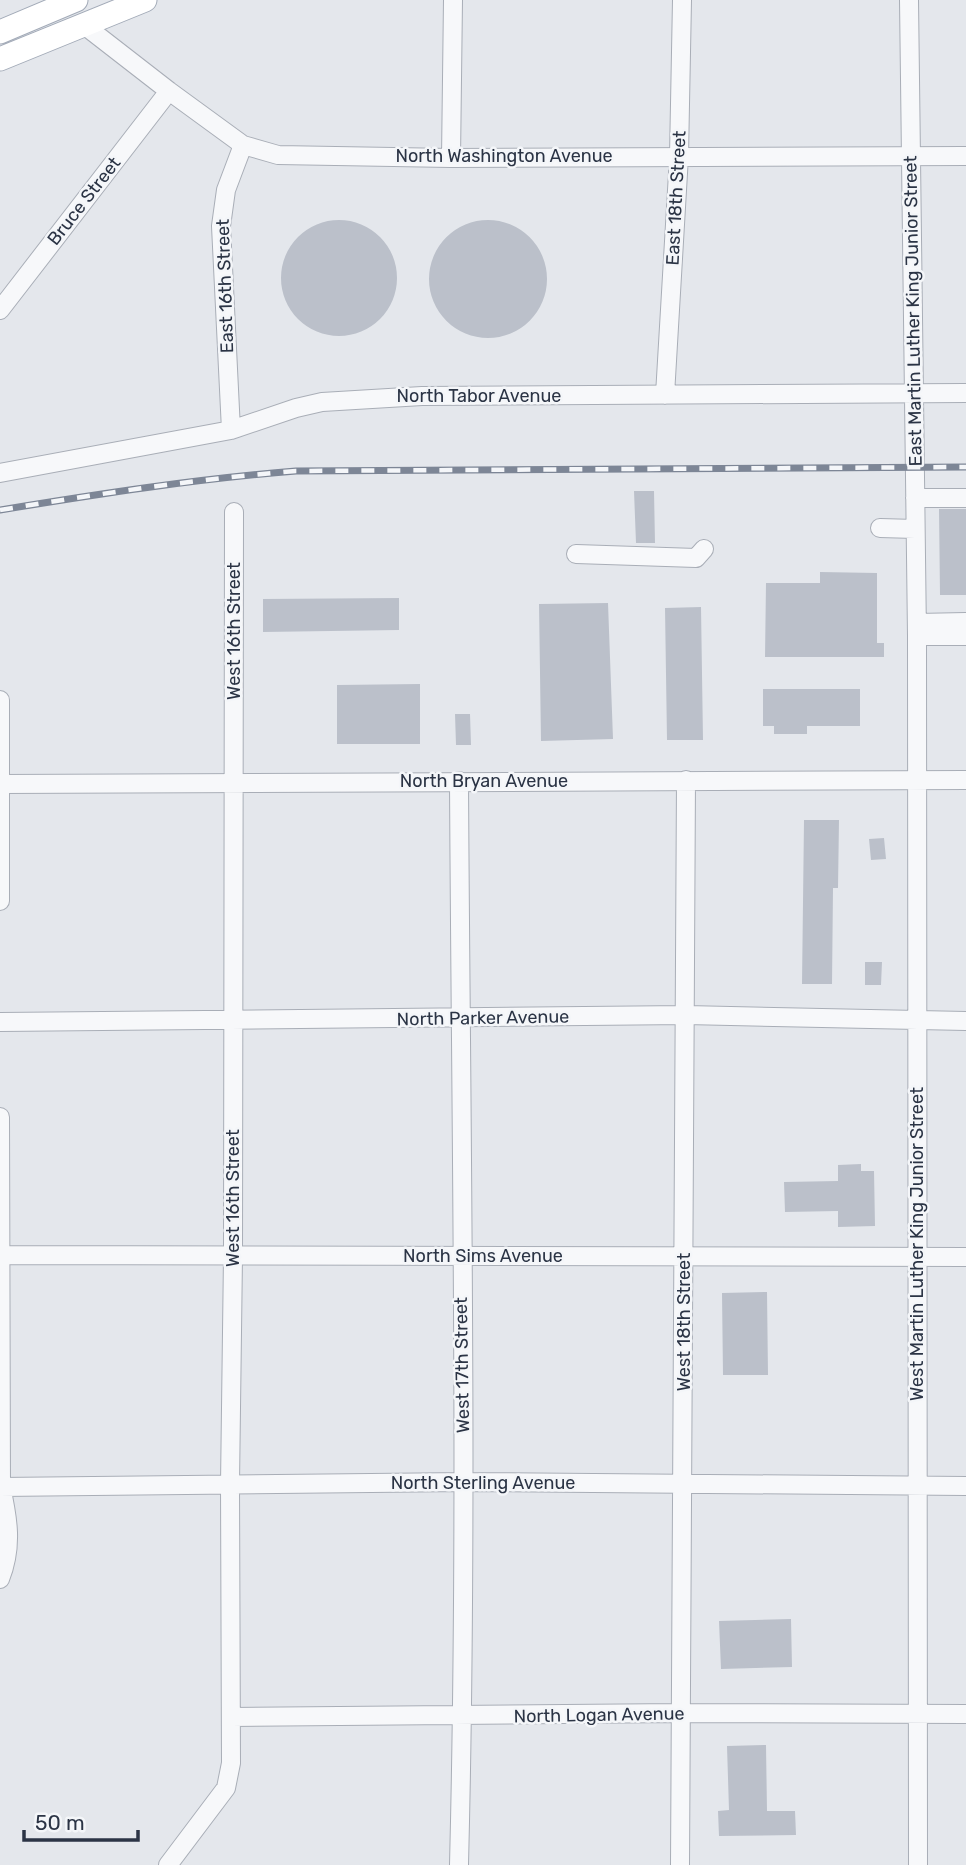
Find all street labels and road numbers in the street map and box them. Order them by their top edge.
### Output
street label: East 18th Street [661,130,691,266]
street label: North Washington Avenue [395,145,613,167]
street label: Bruce Street [43,152,125,250]
street label: East Martin Luther King Junior Street [899,155,927,467]
street label: East 16th Street [212,218,238,354]
street label: North Tabor Avenue [397,385,561,407]
street label: West 16th Street [223,562,245,700]
street label: North Bryan Avenue [400,770,568,792]
street label: North Parker Avenue [397,1005,569,1031]
street label: West Martin Luther King Junior Street [906,1087,928,1401]
street label: West 16th Street [222,1129,244,1267]
street label: North Sims Avenue [403,1245,563,1267]
street label: West 18th Street [673,1253,695,1391]
street label: West 17th Street [450,1297,474,1433]
street label: North Sterling Avenue [391,1472,575,1494]
street label: North Logan Avenue [513,1703,685,1727]

